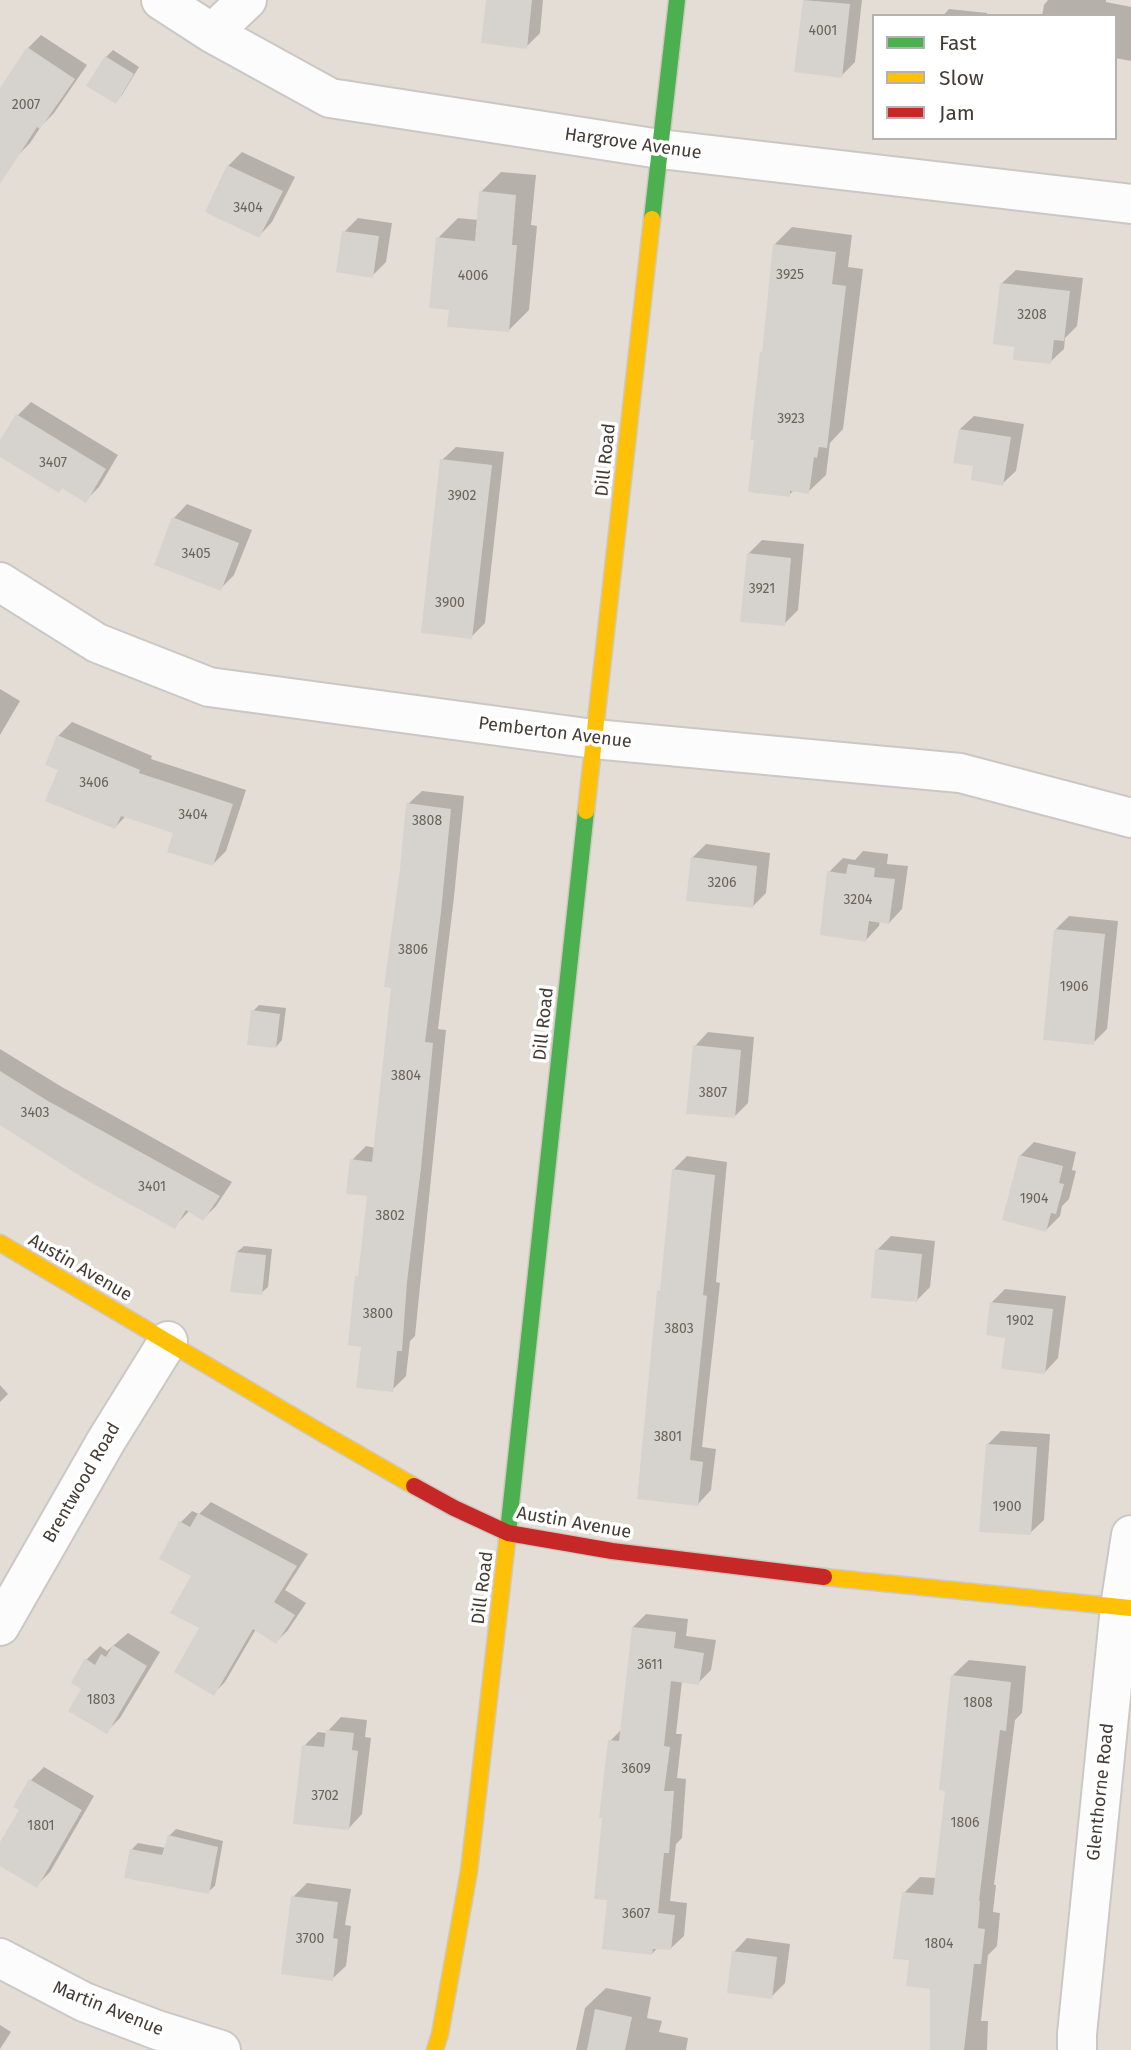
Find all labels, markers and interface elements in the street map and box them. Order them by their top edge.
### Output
legend [872,14,1117,140]
house number: 4001 [809,23,837,39]
text: Fast [939,30,977,56]
text: Slow [939,65,984,91]
house number: 2007 [12,97,40,113]
text: Jam [939,100,975,126]
street label: Hargrove Avenue [563,124,703,164]
house number: 3404 [233,200,263,216]
house number: 3925 [776,267,804,283]
house number: 4006 [458,268,488,284]
house number: 3208 [1017,307,1047,323]
house number: 3923 [777,411,805,427]
street label: Dill Road [591,422,621,498]
house number: 3407 [39,455,67,471]
house number: 3902 [448,488,476,504]
house number: 3405 [181,546,211,562]
house number: 3921 [749,581,775,597]
house number: 3900 [435,595,465,611]
street label: Pemberton Avenue [477,713,633,753]
house number: 3406 [79,775,109,791]
house number: 3404 [178,807,208,823]
house number: 3808 [412,813,442,829]
house number: 3206 [707,875,737,891]
house number: 3204 [843,892,873,908]
house number: 3806 [398,942,428,958]
house number: 1906 [1060,979,1088,995]
street label: Dill Road [529,986,559,1062]
house number: 3804 [391,1068,421,1084]
house number: 3807 [699,1085,727,1101]
house number: 3403 [20,1105,50,1121]
house number: 3401 [138,1179,166,1195]
house number: 1904 [1020,1191,1048,1207]
house number: 3802 [375,1208,405,1224]
street label: Austin Avenue [24,1230,136,1306]
house number: 3800 [363,1306,393,1322]
house number: 1902 [1006,1313,1034,1329]
house number: 3803 [664,1321,694,1337]
street label: Brentwood Road [39,1419,125,1547]
house number: 3801 [654,1429,682,1445]
house number: 1900 [992,1499,1022,1515]
street label: Austin Avenue [515,1502,633,1544]
street label: Dill Road [468,1550,498,1626]
house number: 3611 [637,1657,663,1673]
house number: 1803 [87,1692,115,1708]
house number: 1808 [963,1695,993,1711]
street label: Glenthorne Road [1083,1722,1119,1862]
house number: 3609 [621,1761,651,1777]
house number: 3702 [311,1788,339,1804]
house number: 1806 [950,1815,980,1831]
house number: 1801 [27,1818,55,1834]
house number: 3607 [622,1906,650,1922]
house number: 3700 [296,1931,324,1947]
house number: 1804 [924,1936,954,1952]
street label: Martin Avenue [50,1977,166,2041]

